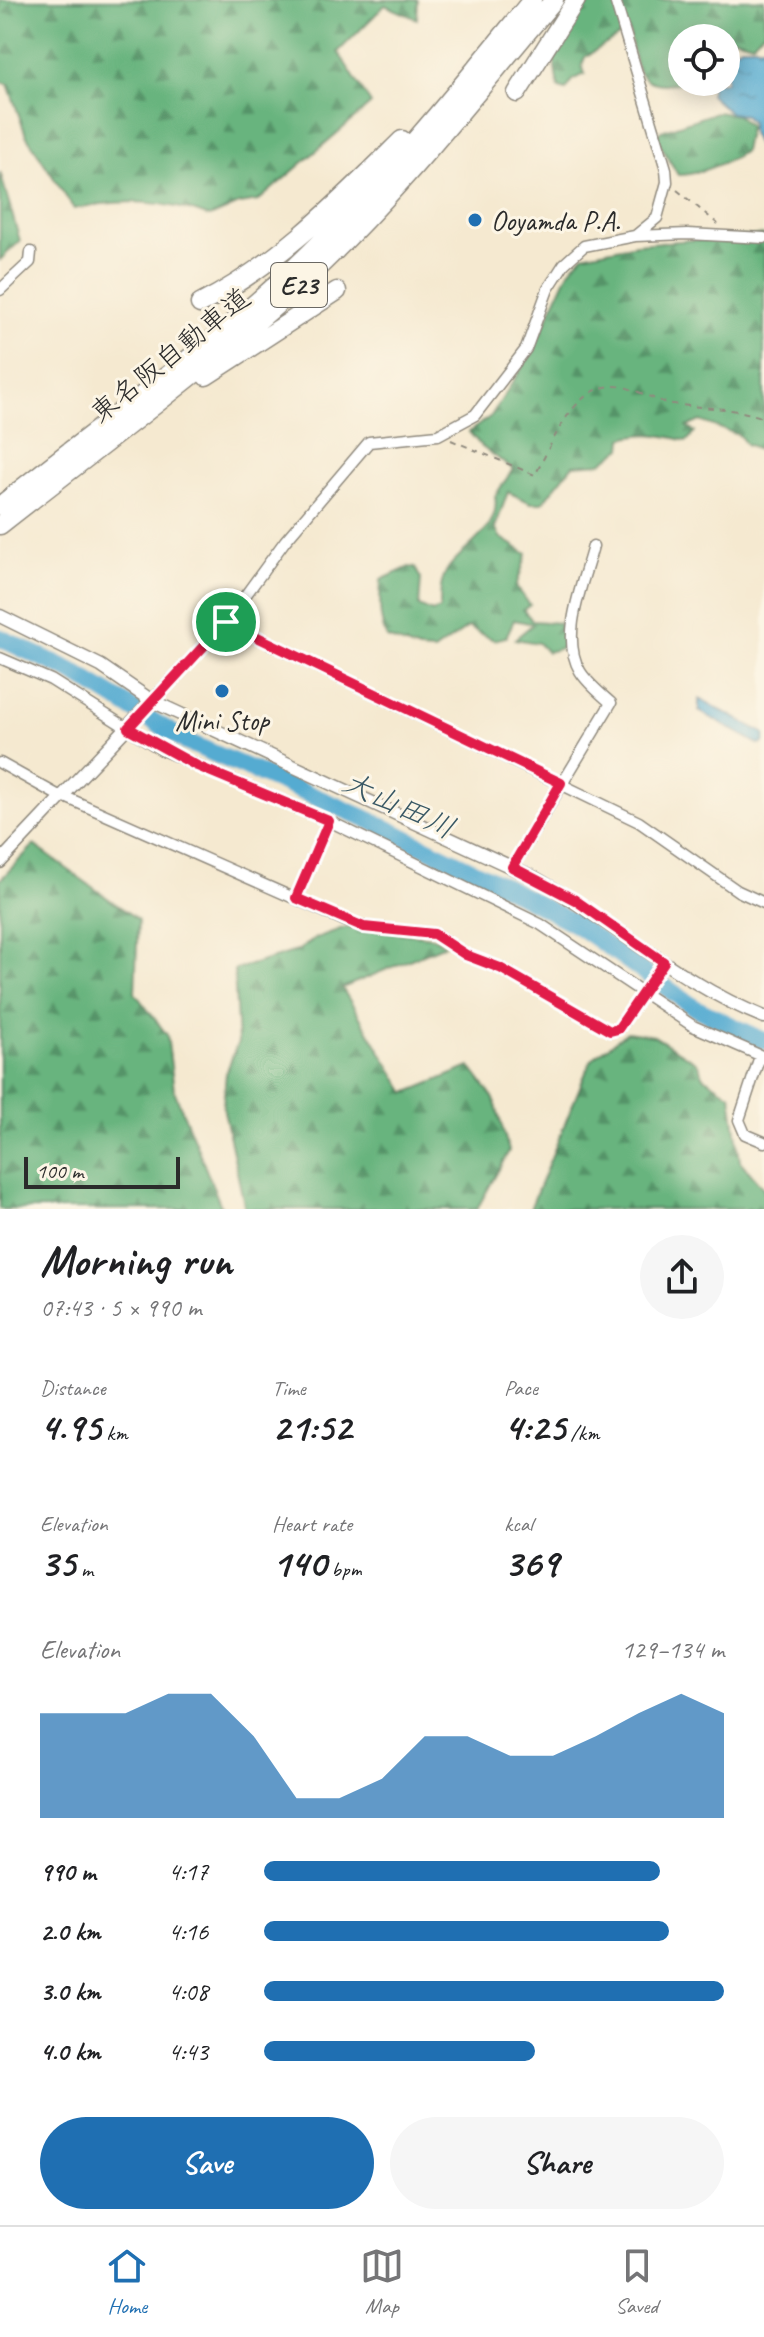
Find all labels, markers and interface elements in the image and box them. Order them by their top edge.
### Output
map controls [668,24,740,96]
button: locate [668,24,740,96]
place label: Ooyamda P.A. [491,203,621,238]
marker: Ooyamda P.A. [466,211,484,229]
road number: E23 [271,263,327,307]
street label: 東名阪自動車道 [83,280,257,430]
pin [192,588,260,656]
icon: arrive [204,600,248,644]
marker: Mini Stop [213,682,231,700]
place label: Mini Stop [175,703,271,738]
water label: 大山田川 [337,762,461,848]
scale bar [24,1153,180,1189]
text: 100 m [36,1157,83,1185]
text: Morning run [40,1233,232,1288]
button: share [640,1235,724,1319]
text: 07:43 · 5 × 990 m [40,1291,201,1324]
text: Distance [40,1374,106,1402]
text: Time [272,1374,306,1402]
text: Pace [504,1374,538,1402]
text: 4.95 [40,1402,101,1452]
text: 21:52 [272,1402,351,1452]
text: 4:25 [504,1402,565,1452]
text: km [101,1419,128,1447]
text: /km [565,1419,599,1447]
text: Elevation [40,1510,108,1538]
text: Heart rate [272,1510,352,1538]
text: kcal [504,1510,533,1538]
text: 35 [40,1538,75,1588]
text: 140 [272,1538,326,1588]
text: 369 [504,1538,558,1588]
text: m [75,1555,93,1583]
text: bpm [326,1555,362,1583]
text: Elevation [40,1633,120,1666]
text: 129–134 m [621,1633,724,1666]
text: 990 m [40,1855,96,1888]
text: 4:17 [168,1855,208,1888]
text: 2.0 km [40,1915,100,1948]
text: 4:16 [168,1915,208,1948]
text: 3.0 km [40,1975,100,2008]
text: 4:08 [168,1975,208,2008]
text: 4.0 km [40,2035,100,2068]
text: 4:43 [168,2035,208,2068]
button: Save [40,2117,374,2209]
button: Share [390,2117,724,2209]
tab: Home [105,2244,149,2320]
tab: Map [360,2244,404,2320]
tab: Saved [615,2244,659,2320]

